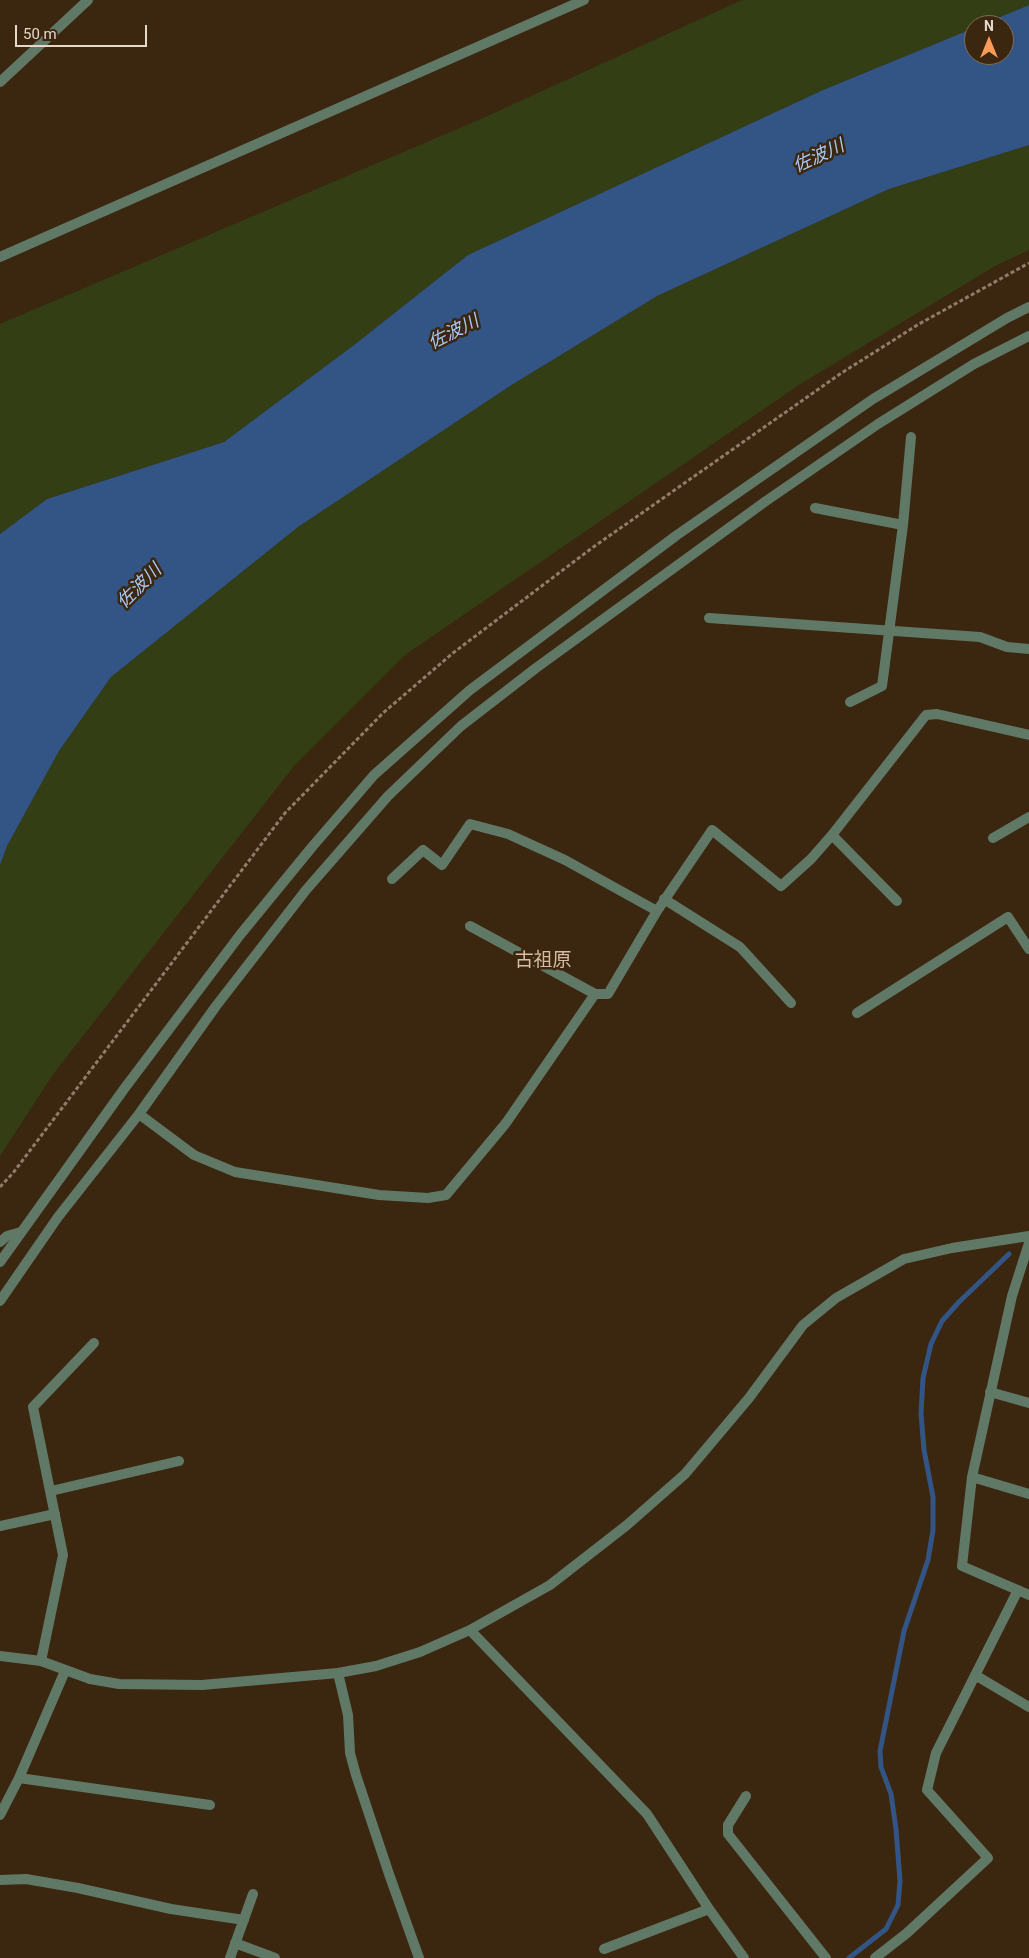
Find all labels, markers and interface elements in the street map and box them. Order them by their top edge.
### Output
scale bar [18,15,150,47]
north arrow [964,15,1014,65]
text: N [984,18,994,34]
text: 50 m [23,25,57,43]
water label: 佐波川 [790,136,848,178]
water label: 佐波川 [425,311,483,355]
water label: 佐波川 [113,560,167,614]
district label: 古祖原 [515,950,571,972]

